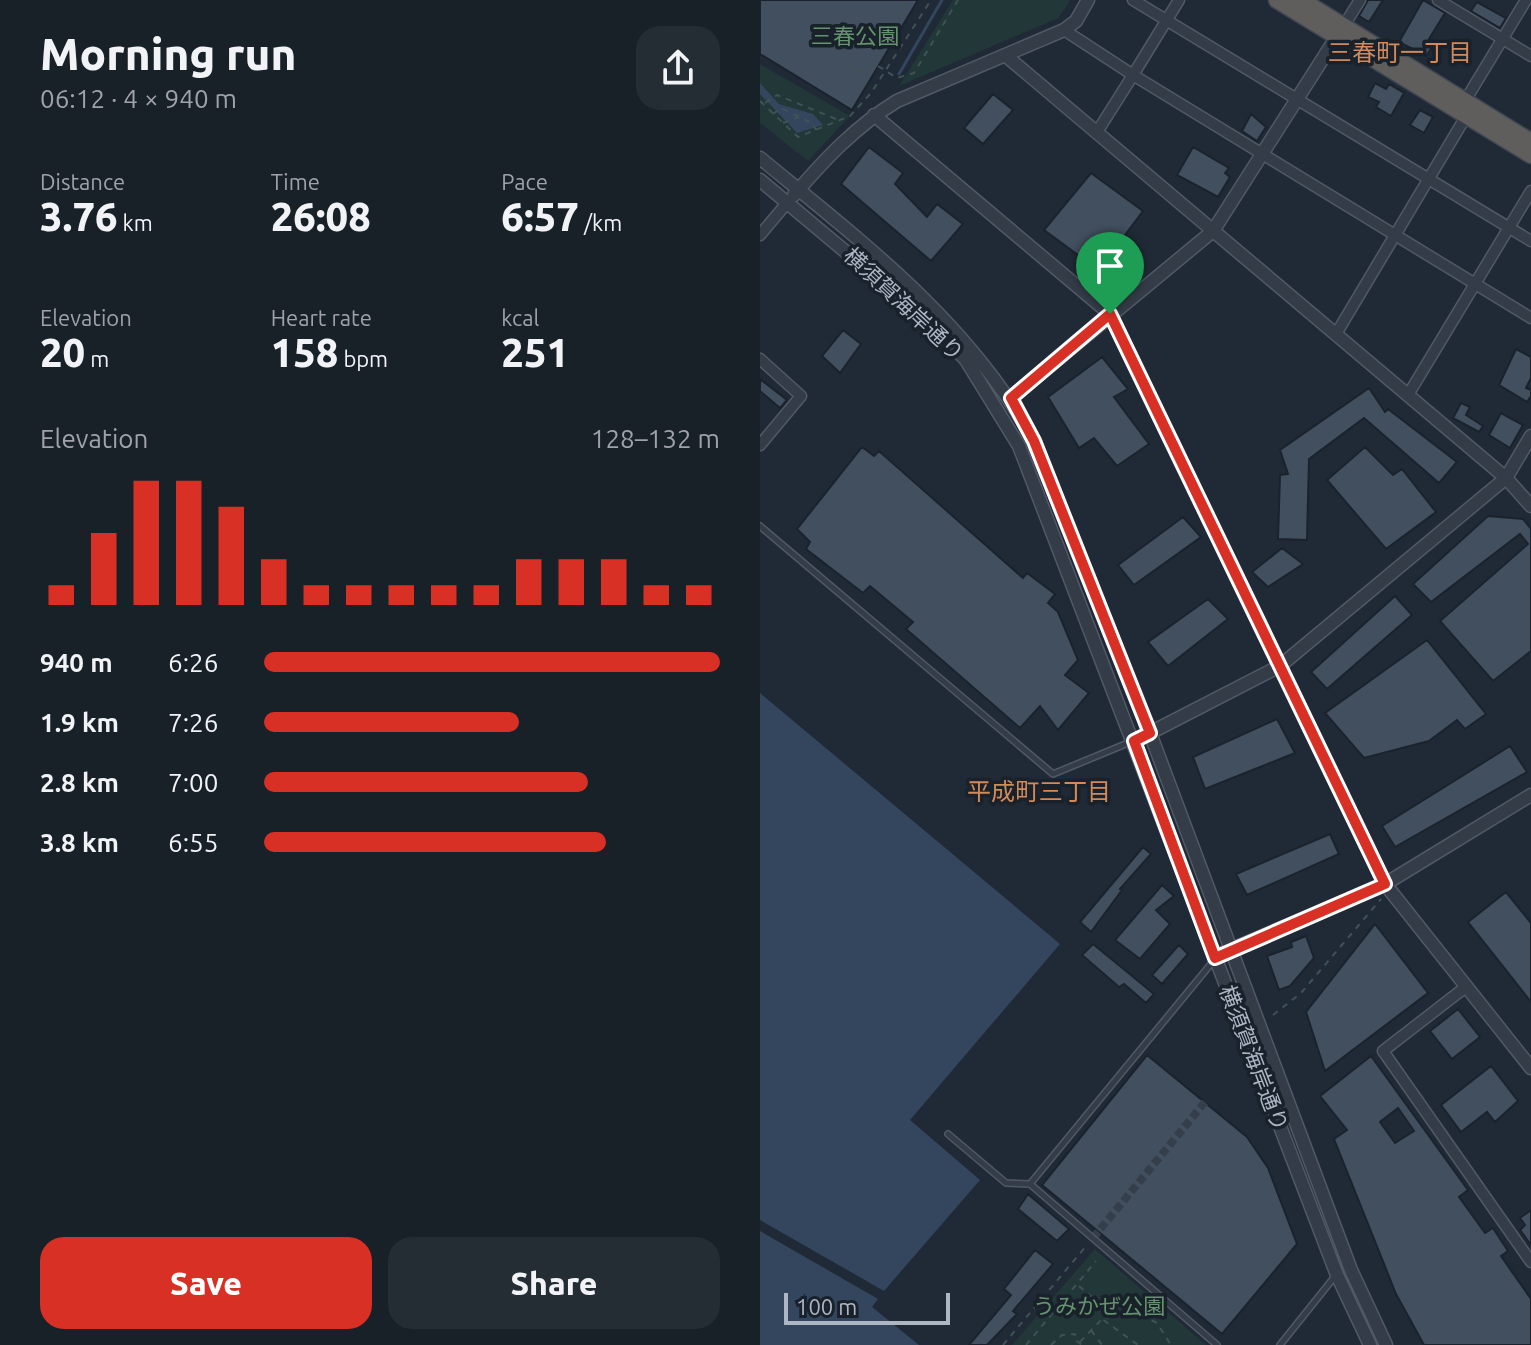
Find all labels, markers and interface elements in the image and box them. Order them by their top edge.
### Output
park label: 三春公園 [811,23,899,48]
button: share [636,26,720,110]
text: Morning run [40,29,296,78]
district label: 三春町一丁目 [1328,39,1472,66]
text: 06:12 · 4 × 940 m [40,84,237,113]
text: Distance [40,169,125,194]
text: Time [271,169,320,194]
text: Pace [501,169,548,194]
text: 3.76 [40,194,118,239]
text: 26:08 [271,194,371,239]
text: 6:57 [501,194,579,239]
text: km [118,210,153,235]
text: /km [579,210,622,235]
pin [1076,232,1144,314]
street label: 横須賀海岸通り [839,242,969,365]
icon: arrive [1088,244,1132,288]
text: Elevation [40,305,132,330]
text: Heart rate [271,305,372,330]
text: kcal [501,305,539,330]
text: 20 [40,330,85,375]
text: 158 [271,330,338,375]
text: 251 [501,330,569,375]
text: m [85,346,109,371]
text: bpm [338,346,388,371]
text: Elevation [40,424,148,453]
text: 128–132 m [591,424,720,453]
text: 940 m [40,648,113,677]
text: 6:26 [168,648,218,677]
text: 1.9 km [40,708,119,737]
text: 7:26 [168,708,218,737]
text: 2.8 km [40,768,119,797]
text: 7:00 [168,768,218,797]
district label: 平成町三丁目 [967,778,1111,805]
text: 3.8 km [40,828,119,857]
text: 6:55 [168,828,218,857]
street label: 横須賀海岸通り [1215,981,1294,1134]
button: Save [40,1237,372,1329]
button: Share [388,1237,720,1329]
scale bar [784,1289,950,1325]
park label: うみかぜ公園 [1033,1293,1165,1318]
text: 100 m [796,1294,857,1319]

